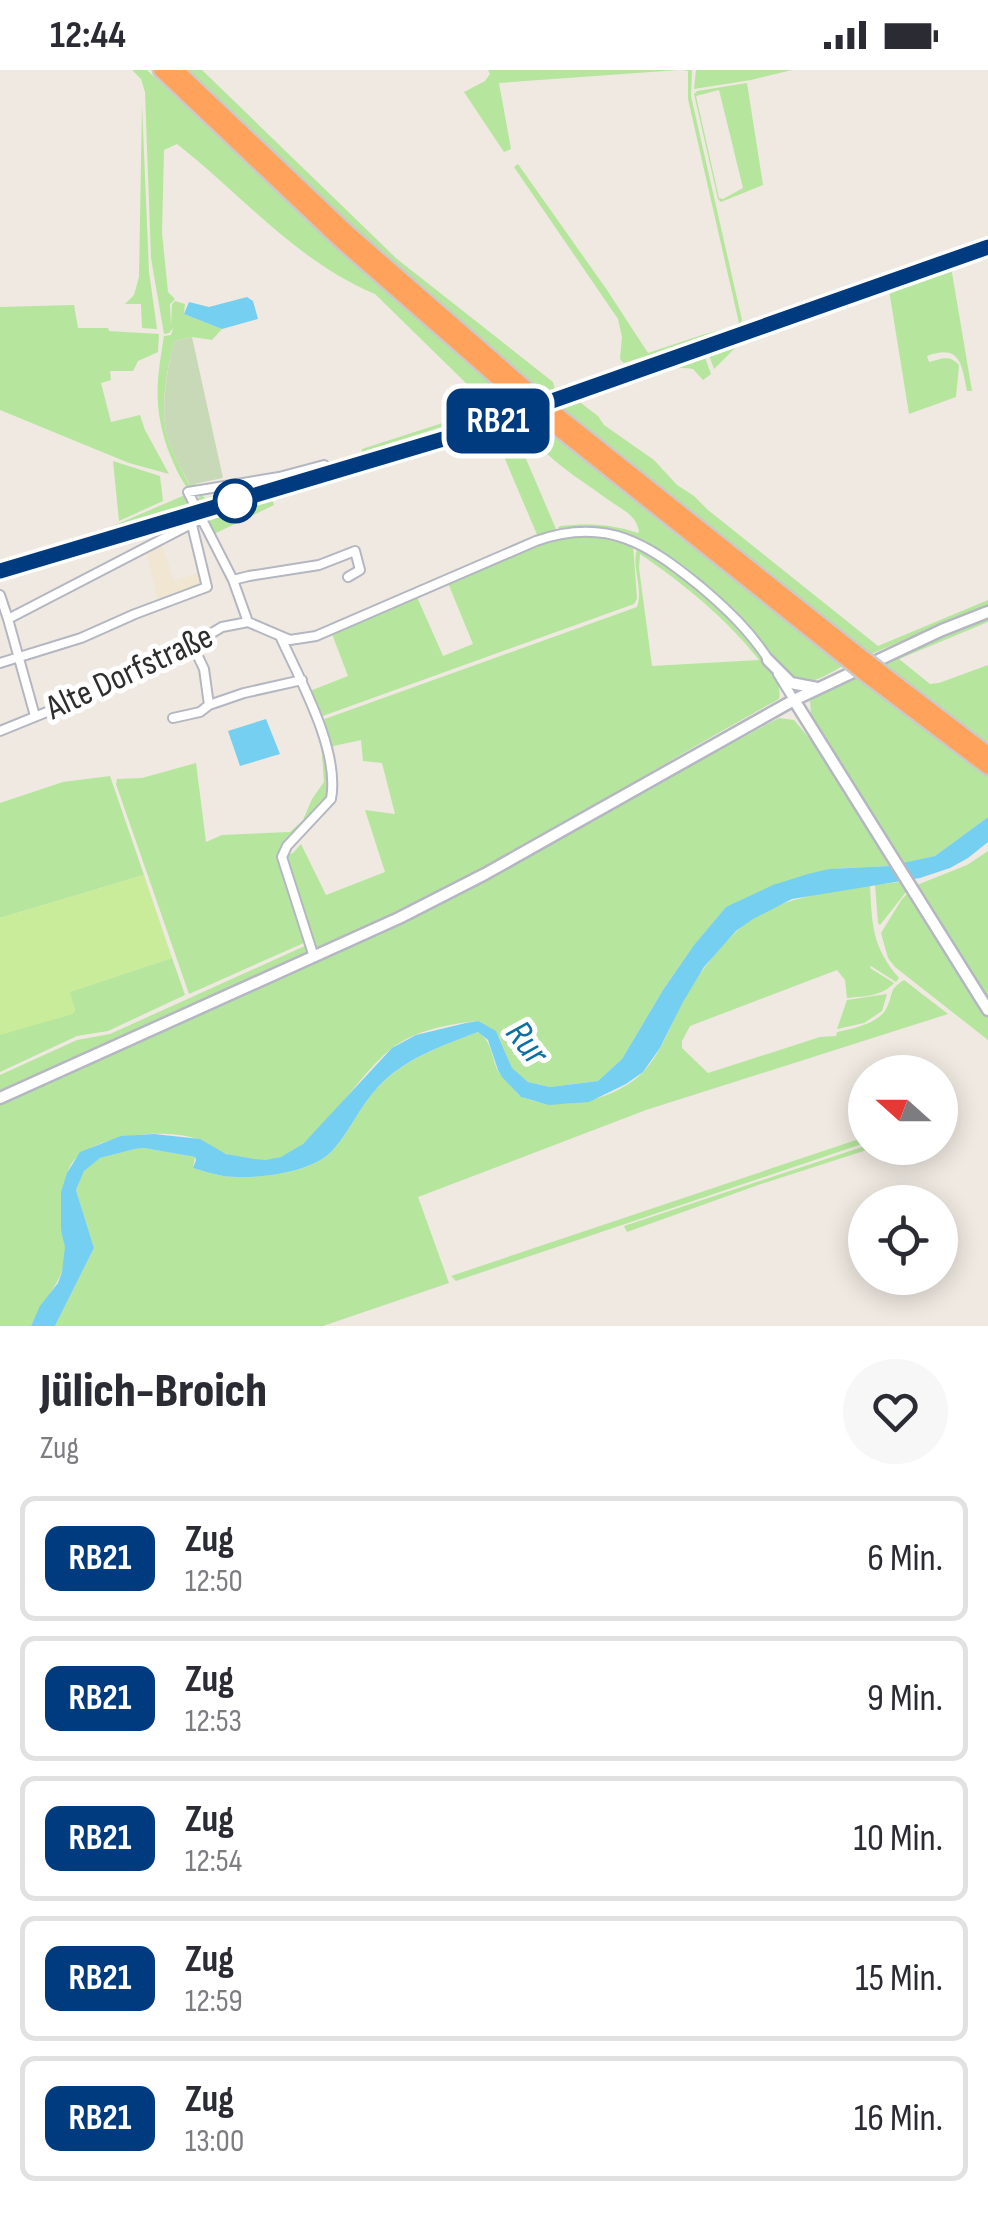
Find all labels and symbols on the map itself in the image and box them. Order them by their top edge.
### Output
line badge: RB21 [428,388,568,454]
unlabelled marker [214,480,256,522]
street label: Alte Dorfstraße [38,615,220,730]
water label: Rur [496,1012,559,1075]
north arrow [848,1055,958,1165]

